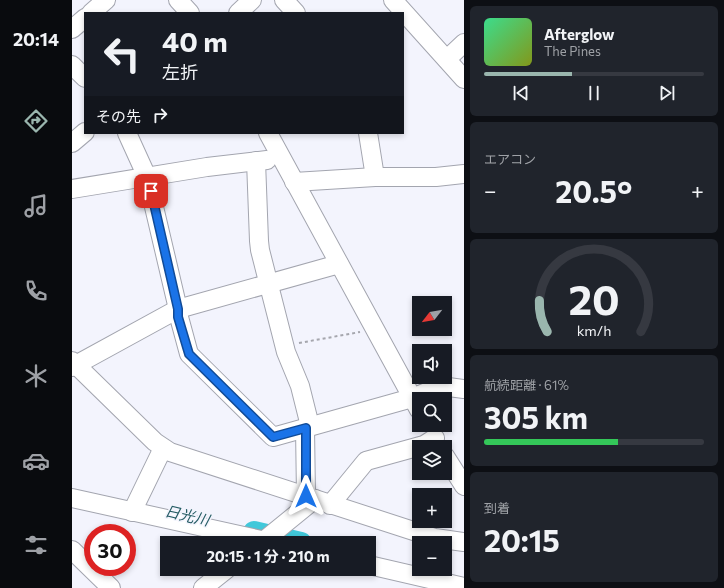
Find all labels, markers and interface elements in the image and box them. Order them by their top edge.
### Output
text: 40 m [162,24,228,58]
text: Afterglow [544,25,614,43]
text: 20:14 [13,28,59,50]
icon: left [96,28,148,80]
text: The Pines [544,43,601,59]
text: 左折 [162,61,198,83]
icon: previous [510,82,532,104]
icon: pause [583,82,605,104]
icon: next [656,82,678,104]
icon: right [149,104,171,126]
icon: directions [22,107,50,135]
text: その先 [96,107,141,125]
text: エアコン [484,151,536,167]
text: 20.5° [555,172,632,209]
pin [134,174,168,208]
text: − [484,177,497,204]
text: + [691,177,704,204]
icon: arrive [140,180,162,202]
icon: music [22,192,50,220]
text: 20 [568,273,620,324]
icon: phone [22,277,50,305]
north arrow [412,296,452,336]
map controls [412,296,452,576]
text: km/h [577,321,611,339]
button: sound [412,344,452,384]
icon: climate [22,362,50,390]
text: 航続距離 · 61% [484,377,569,393]
button: search [412,392,452,432]
text: 305 km [484,398,588,435]
button: layers [412,440,452,480]
icon: car [22,447,50,475]
position arrow [285,475,327,517]
button: + [412,488,452,528]
text: 到着 [484,500,510,516]
water label: 日光川 [163,501,213,529]
text: 20:15 [484,521,560,558]
speed limit sign: 30 [84,524,136,576]
icon: filters [22,531,50,559]
button: − [412,536,452,576]
text: 20:15 · 1 分 · 210 m [206,547,330,565]

